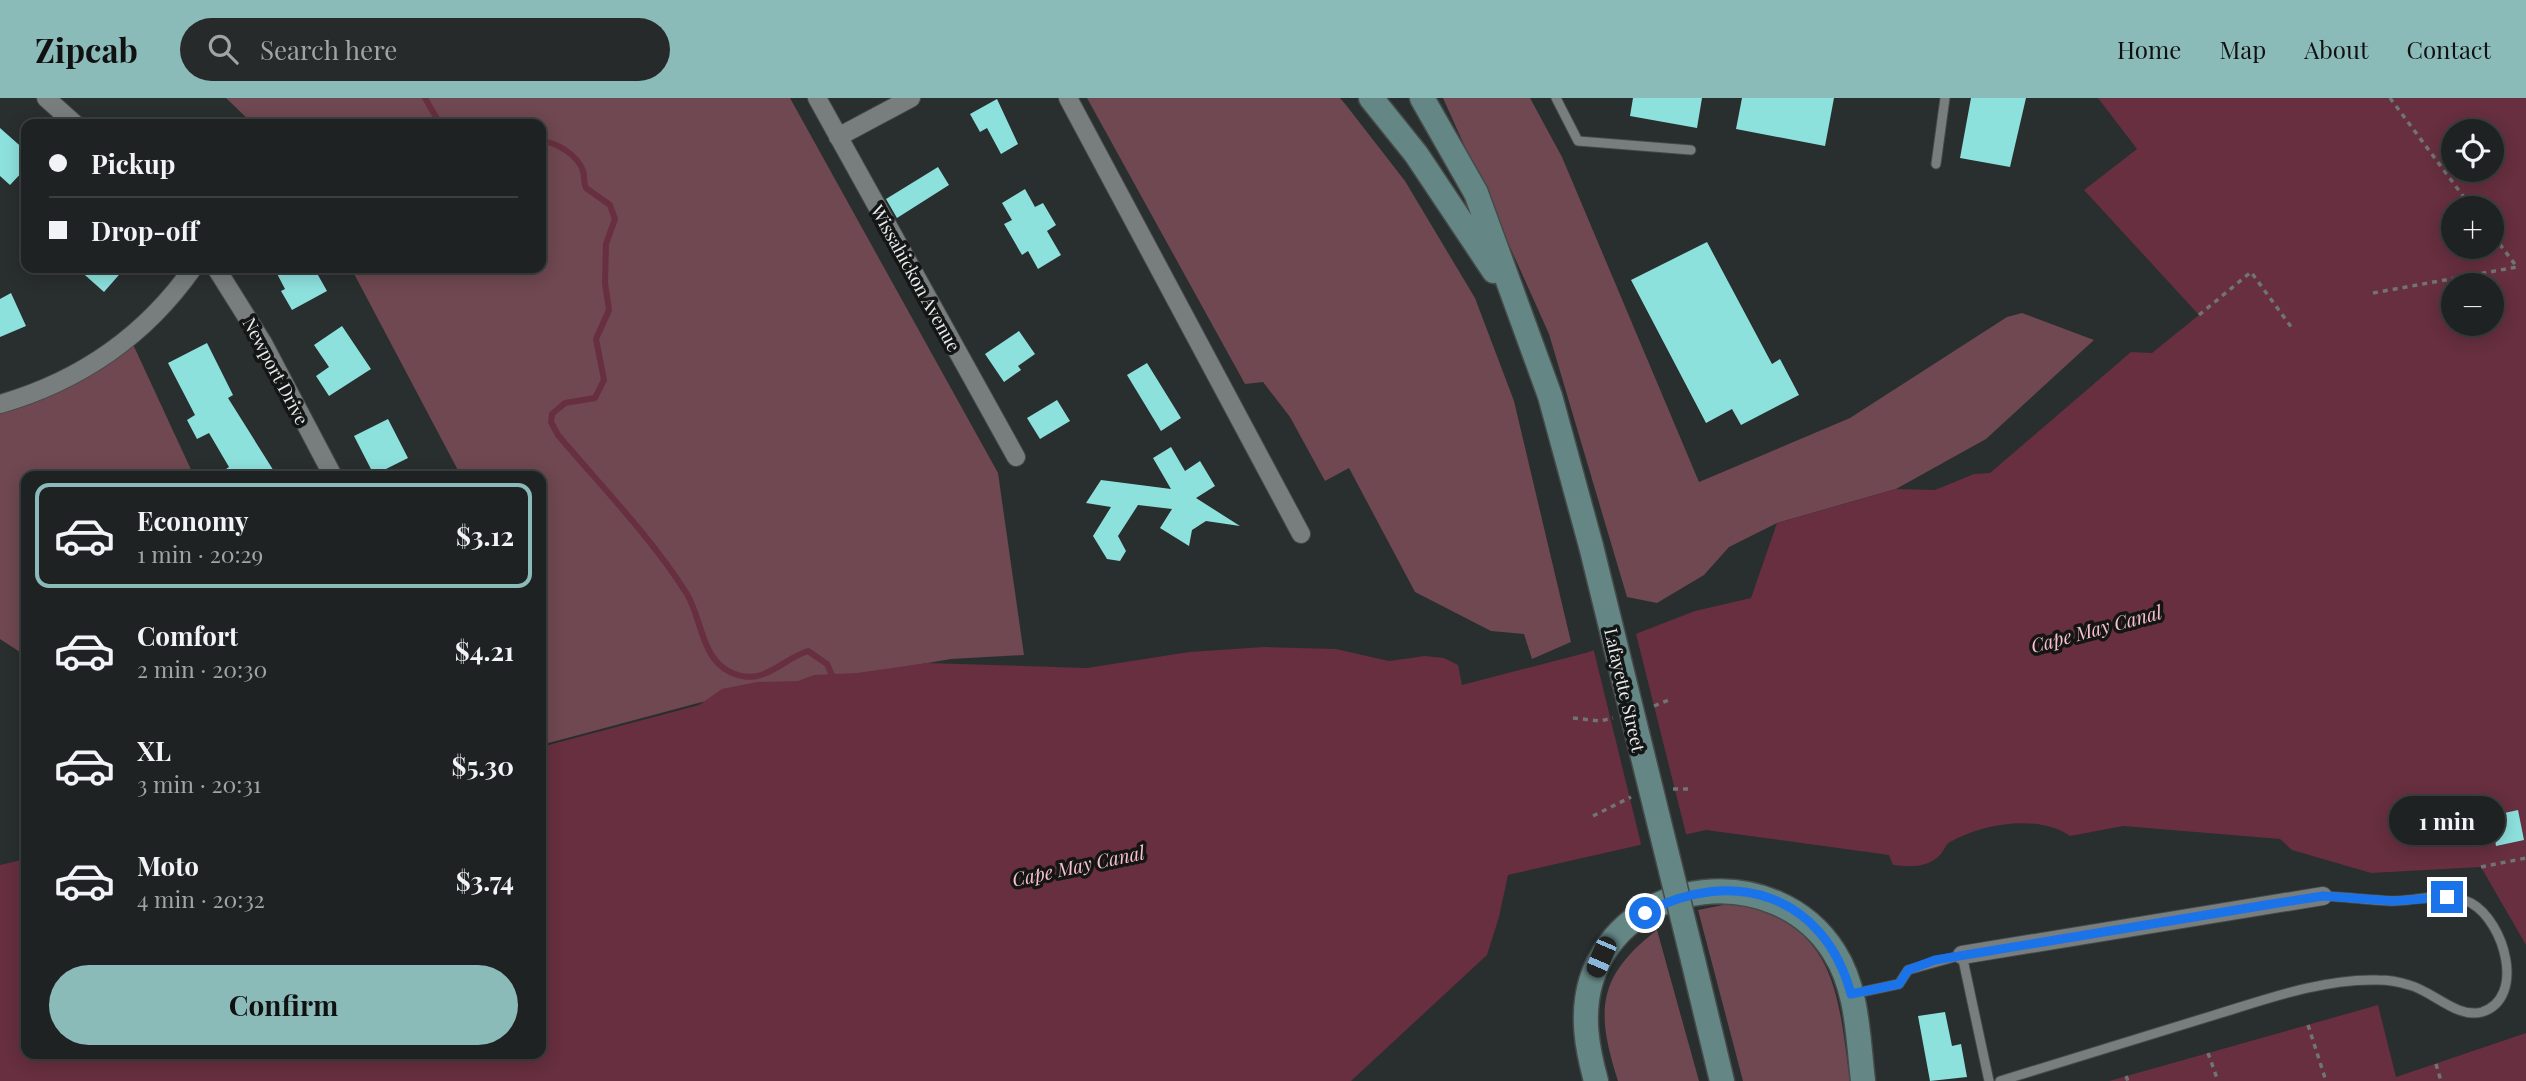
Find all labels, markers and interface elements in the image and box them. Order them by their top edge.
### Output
search box [180,18,670,81]
text: Zipcab [35,27,138,71]
icon: search [204,30,242,68]
text: Search here [260,32,397,67]
text: Home [2117,33,2181,65]
text: Map [2219,33,2266,65]
text: About [2304,33,2368,65]
text: Contact [2406,33,2491,65]
map controls [2441,119,2504,336]
button: locate [2441,119,2504,182]
text: Pickup [91,146,175,181]
button: + [2441,196,2504,259]
street label: Wissahickon Avenue [865,200,966,356]
text: Drop-off [91,213,198,248]
button: − [2441,273,2504,336]
street label: Newport Drive [238,313,314,429]
text: Economy [137,503,248,538]
icon: car [53,504,116,567]
text: $3.12 [456,518,514,553]
text: 1 min · 20:29 [137,538,263,569]
water label: Cape May Canal [2027,598,2165,658]
text: Comfort [137,618,238,653]
icon: car [53,619,116,682]
street label: Lafayette Street [1599,626,1651,755]
text: $4.21 [455,633,514,668]
text: 2 min · 20:30 [137,653,267,684]
text: XL [137,733,171,768]
icon: car [53,734,116,797]
text: $5.30 [451,748,514,783]
text: 3 min · 20:31 [137,768,261,799]
callout: 1 min [2389,796,2505,844]
text: 1 min [2419,805,2475,836]
water label: Cape May Canal [1009,838,1147,892]
text: Moto [137,848,199,883]
icon: car [53,849,116,912]
text: $3.74 [456,863,514,898]
route end [2431,881,2463,913]
text: 4 min · 20:32 [137,883,265,914]
route start [1629,897,1661,929]
car [1584,934,1619,980]
button: Confirm [49,965,518,1045]

